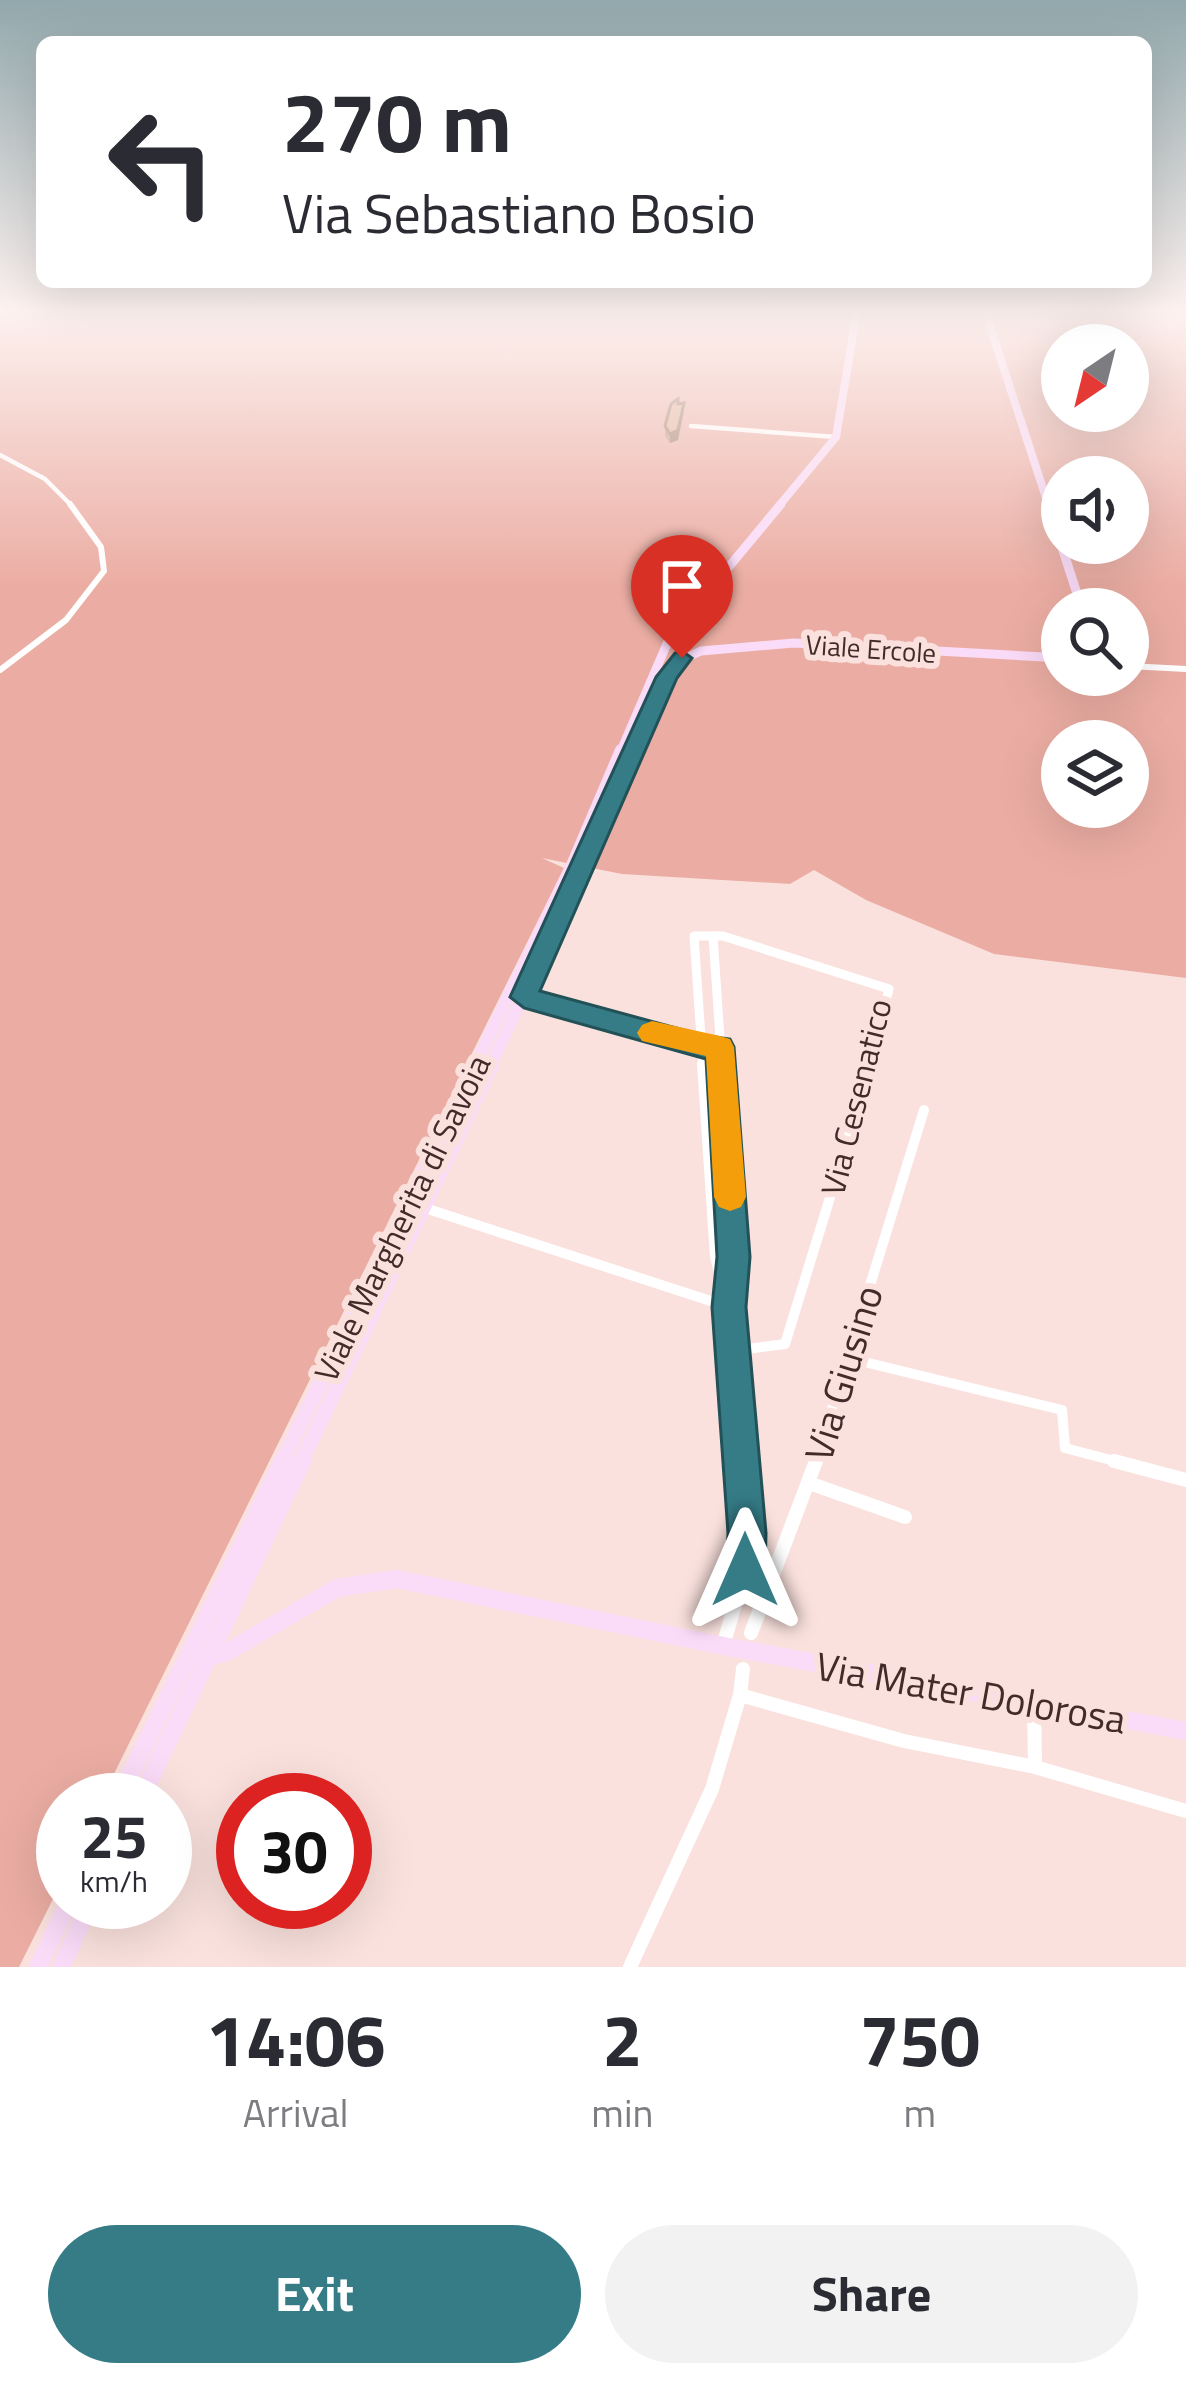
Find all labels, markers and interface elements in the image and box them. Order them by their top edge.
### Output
text: 270 m [282,57,512,185]
icon: left [84,84,240,240]
text: Via Sebastiano Bosio [282,172,756,254]
north arrow [1041,324,1149,432]
map controls [1041,324,1149,828]
button: sound [1041,456,1149,564]
pin [631,535,733,658]
icon: arrive [649,553,715,619]
button: search [1041,588,1149,696]
street label: Viale Ercole [804,623,938,673]
button: layers [1041,720,1149,828]
street label: Via Cesenatico [807,993,905,1201]
street label: Viale Margherita di Savoia [301,1046,503,1390]
street label: Via Giusino [788,1278,898,1468]
position arrow [682,1507,808,1633]
street label: Via Mater Dolorosa [811,1636,1131,1748]
speed limit sign: 30 [216,1773,372,1929]
text: 25 [80,1790,148,1881]
text: km/h [80,1858,148,1904]
text: 14:06 [206,1984,386,2094]
text: 2 [602,1984,643,2094]
text: 750 [859,1984,980,2094]
text: Arrival [243,2083,349,2142]
text: min [591,2083,653,2142]
text: m [903,2083,936,2142]
button: Exit [48,2225,581,2363]
button: Share [605,2225,1138,2363]

